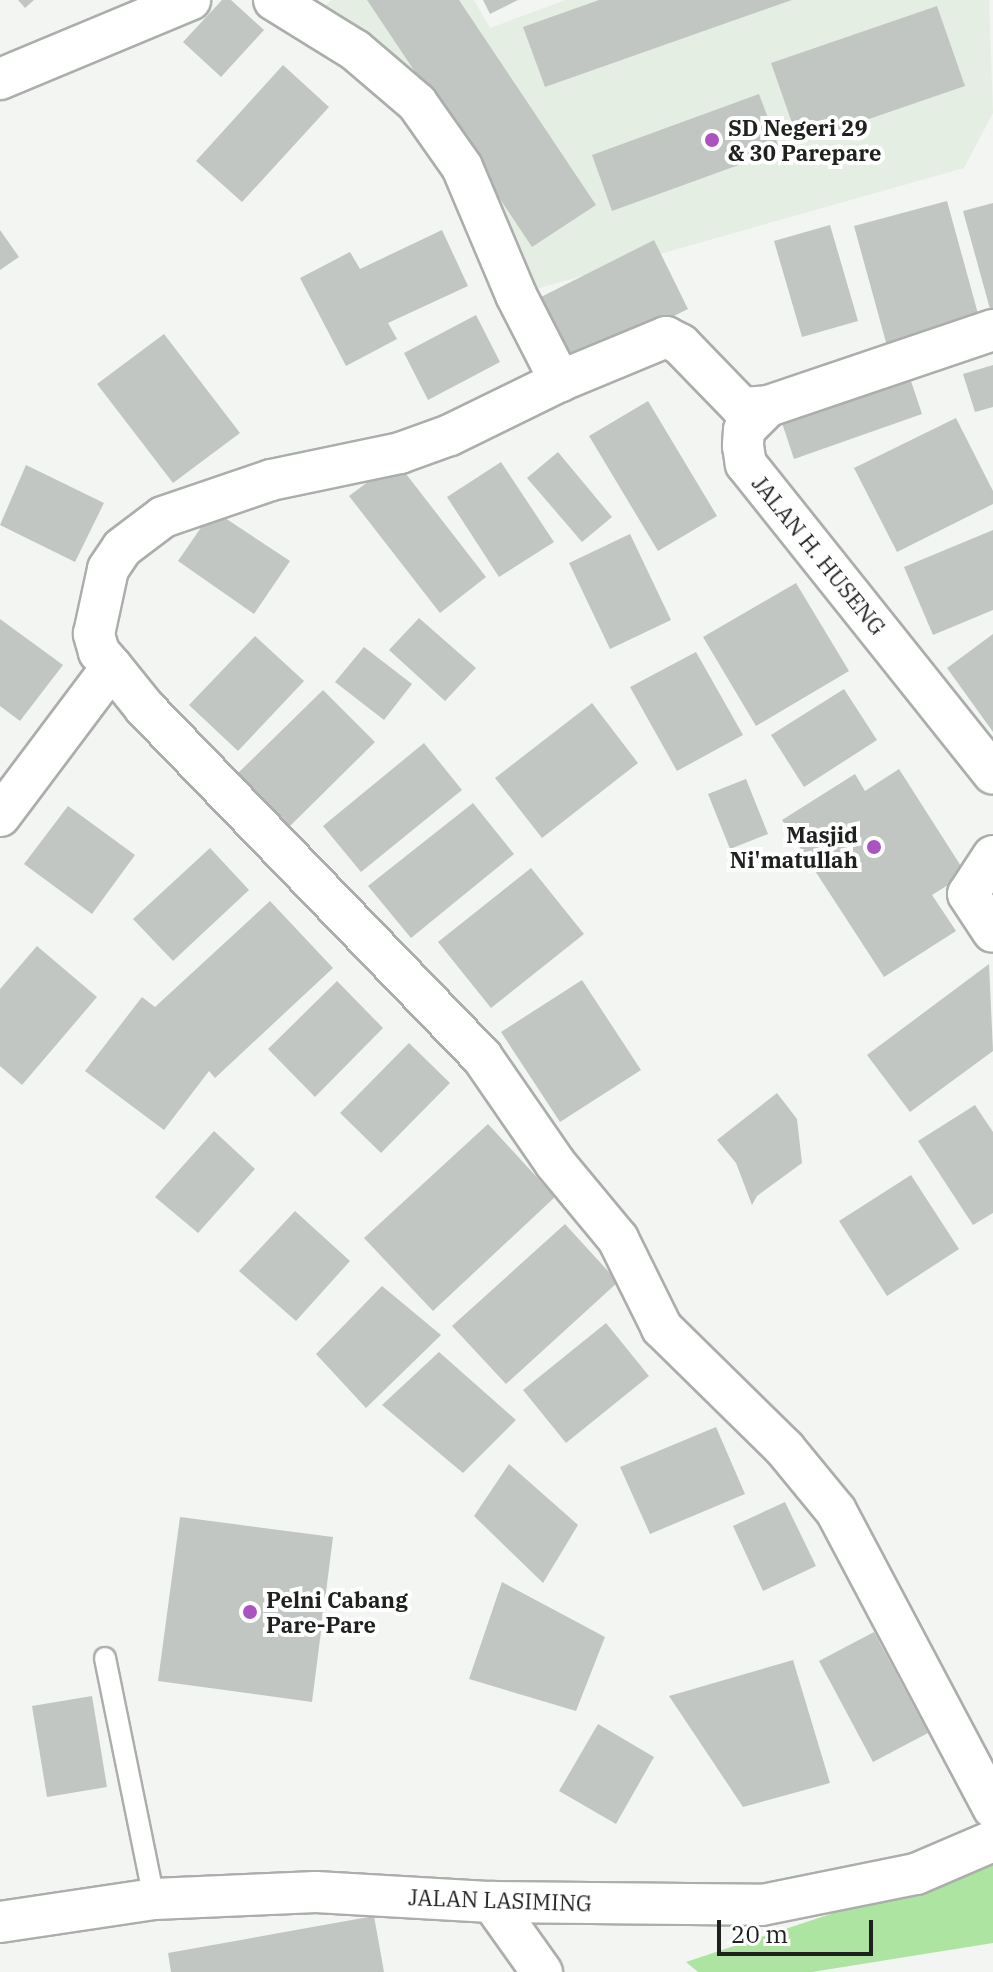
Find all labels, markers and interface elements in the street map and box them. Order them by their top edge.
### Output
place label: SD Negeri 29 & 30 Parepare [728,114,882,166]
marker: SD Negeri 29 & 30 Parepare [703,131,721,149]
street label: JALAN H. HUSENG [747,470,891,640]
place label: Masjid Ni'matullah [730,821,858,872]
marker: Masjid Ni'matullah [865,838,883,856]
place label: Pelni Cabang Pare-Pare [266,1586,408,1638]
marker: Pelni Cabang Pare-Pare [241,1603,259,1621]
street label: JALAN LASIMING [408,1884,592,1916]
scale bar [721,1904,877,1954]
text: 20 m [731,1918,788,1950]

